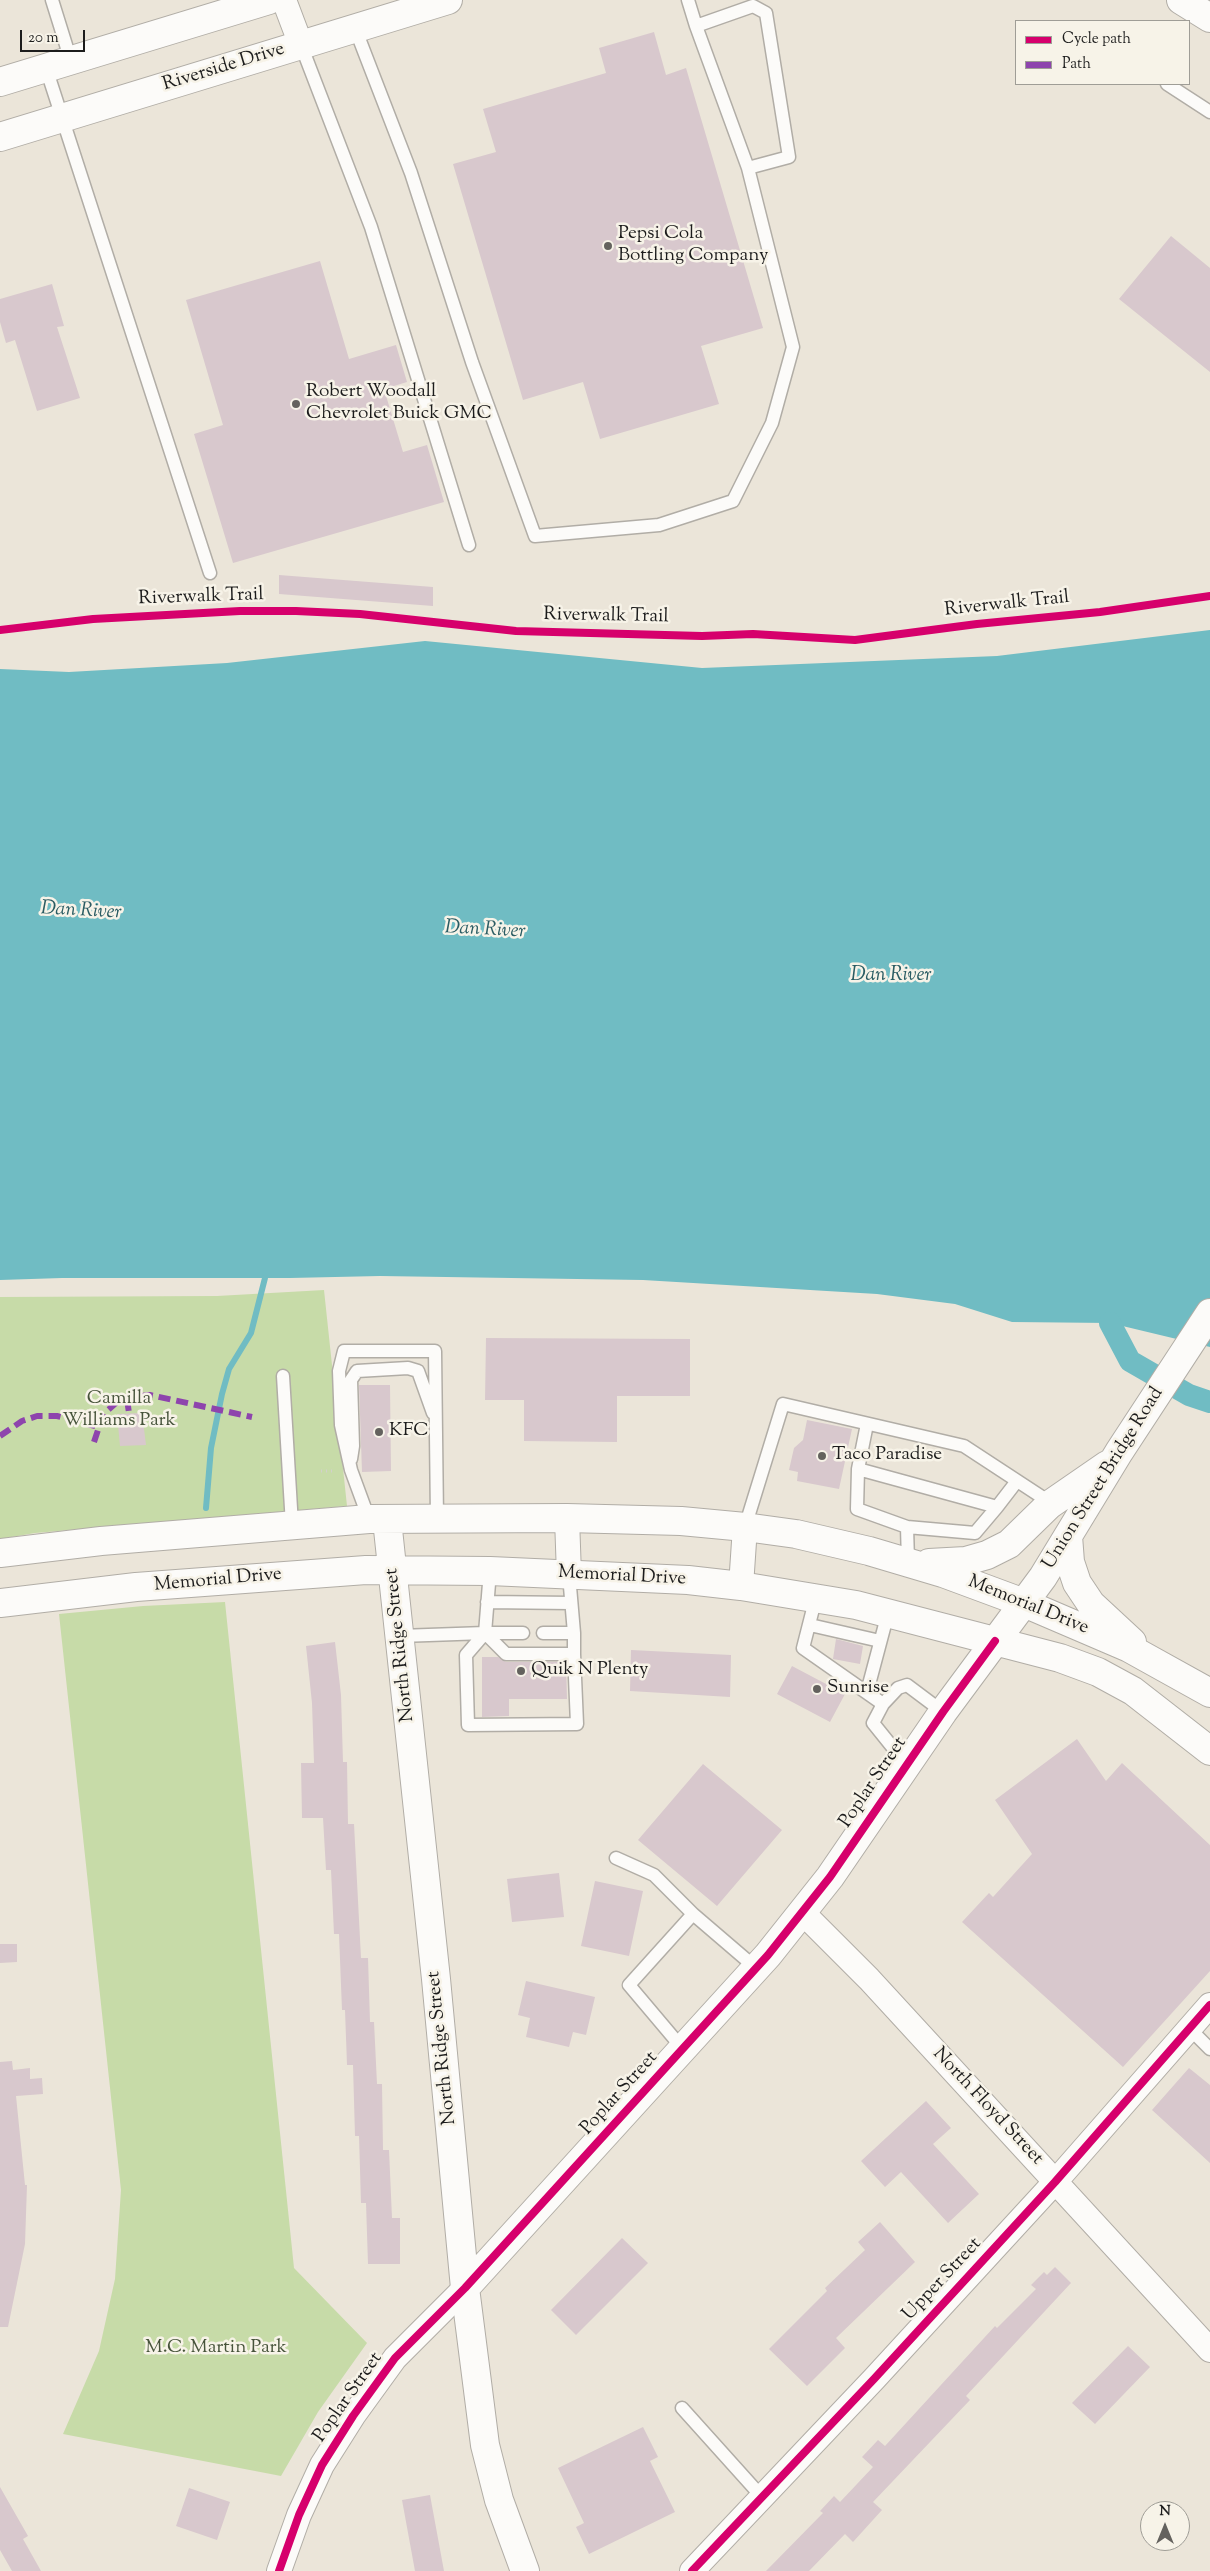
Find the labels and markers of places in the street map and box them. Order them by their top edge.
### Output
place label: Pepsi Cola Bottling Company [618,224,768,268]
marker: Pepsi Cola Bottling Company [602,240,614,252]
place label: Robert Woodall Chevrolet Buick GMC [306,382,492,426]
marker: Robert Woodall Chevrolet Buick GMC [290,398,302,410]
place label: KFC [389,1421,429,1443]
marker: KFC [373,1426,385,1438]
place label: Taco Paradise [832,1445,942,1467]
marker: Taco Paradise [816,1450,828,1462]
place label: Quik N Plenty [531,1660,649,1682]
marker: Quik N Plenty [515,1665,527,1677]
place label: Sunrise [827,1678,889,1700]
marker: Sunrise [811,1683,823,1695]

